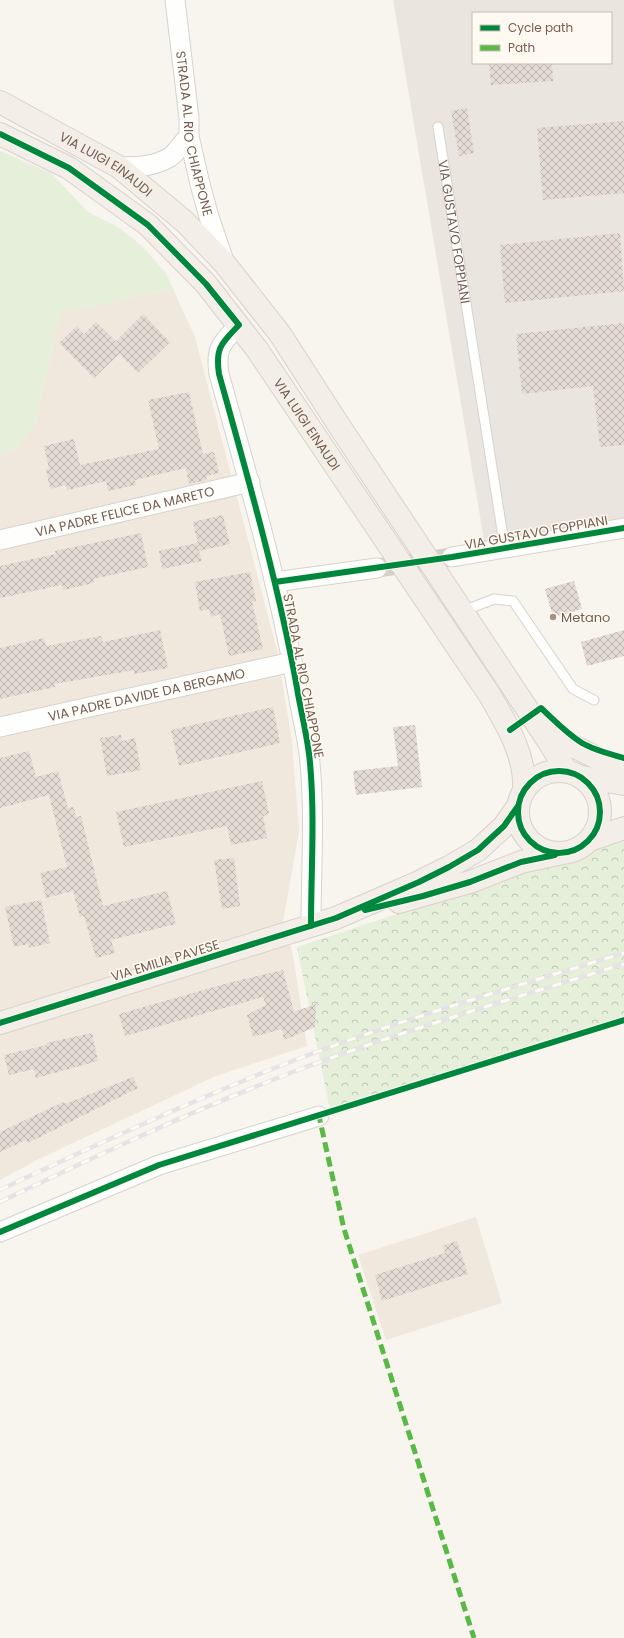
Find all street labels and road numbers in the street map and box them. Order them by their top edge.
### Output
street label: STRADA AL RIO CHIAPPONE [171,50,217,218]
street label: VIA LUIGI EINAUDI [56,127,156,201]
street label: VIA GUSTAVO FOPPIANI [433,159,475,305]
street label: VIA LUIGI EINAUDI [269,374,345,474]
street label: VIA PADRE FELICE DA MARETO [33,482,216,542]
street label: VIA GUSTAVO FOPPIANI [463,511,609,554]
street label: STRADA AL RIO CHIAPPONE [278,592,329,760]
street label: VIA PADRE DAVIDE DA BERGAMO [46,664,247,726]
street label: VIA EMILIA PAVESE [109,935,222,986]

